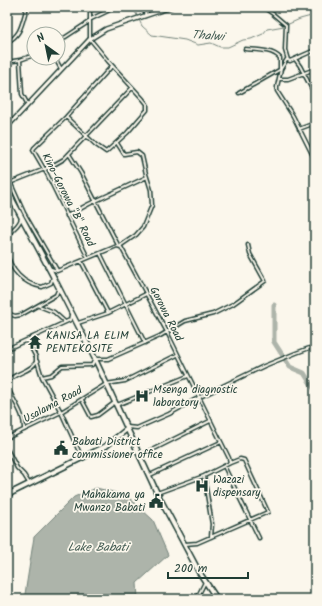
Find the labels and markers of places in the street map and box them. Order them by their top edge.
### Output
place label: KANISA LA ELIM PENTEKOSITE [46,327,129,358]
temple icon: KANISA LA ELIM PENTEKOSITE [27,334,43,350]
place label: Msenga diagnostic laboratory [153,381,238,412]
hospital icon: Msenga diagnostic laboratory [134,388,150,404]
place label: Babati District commissioner office [72,433,163,464]
public building icon: Babati District commissioner office [53,440,69,456]
place label: Wazazi dispensary [213,471,261,502]
hospital icon: Wazazi dispensary [194,478,210,494]
place label: Mahakama ya Mwanzo Babati [74,486,145,517]
public building icon: Mahakama ya Mwanzo Babati [148,493,164,509]

